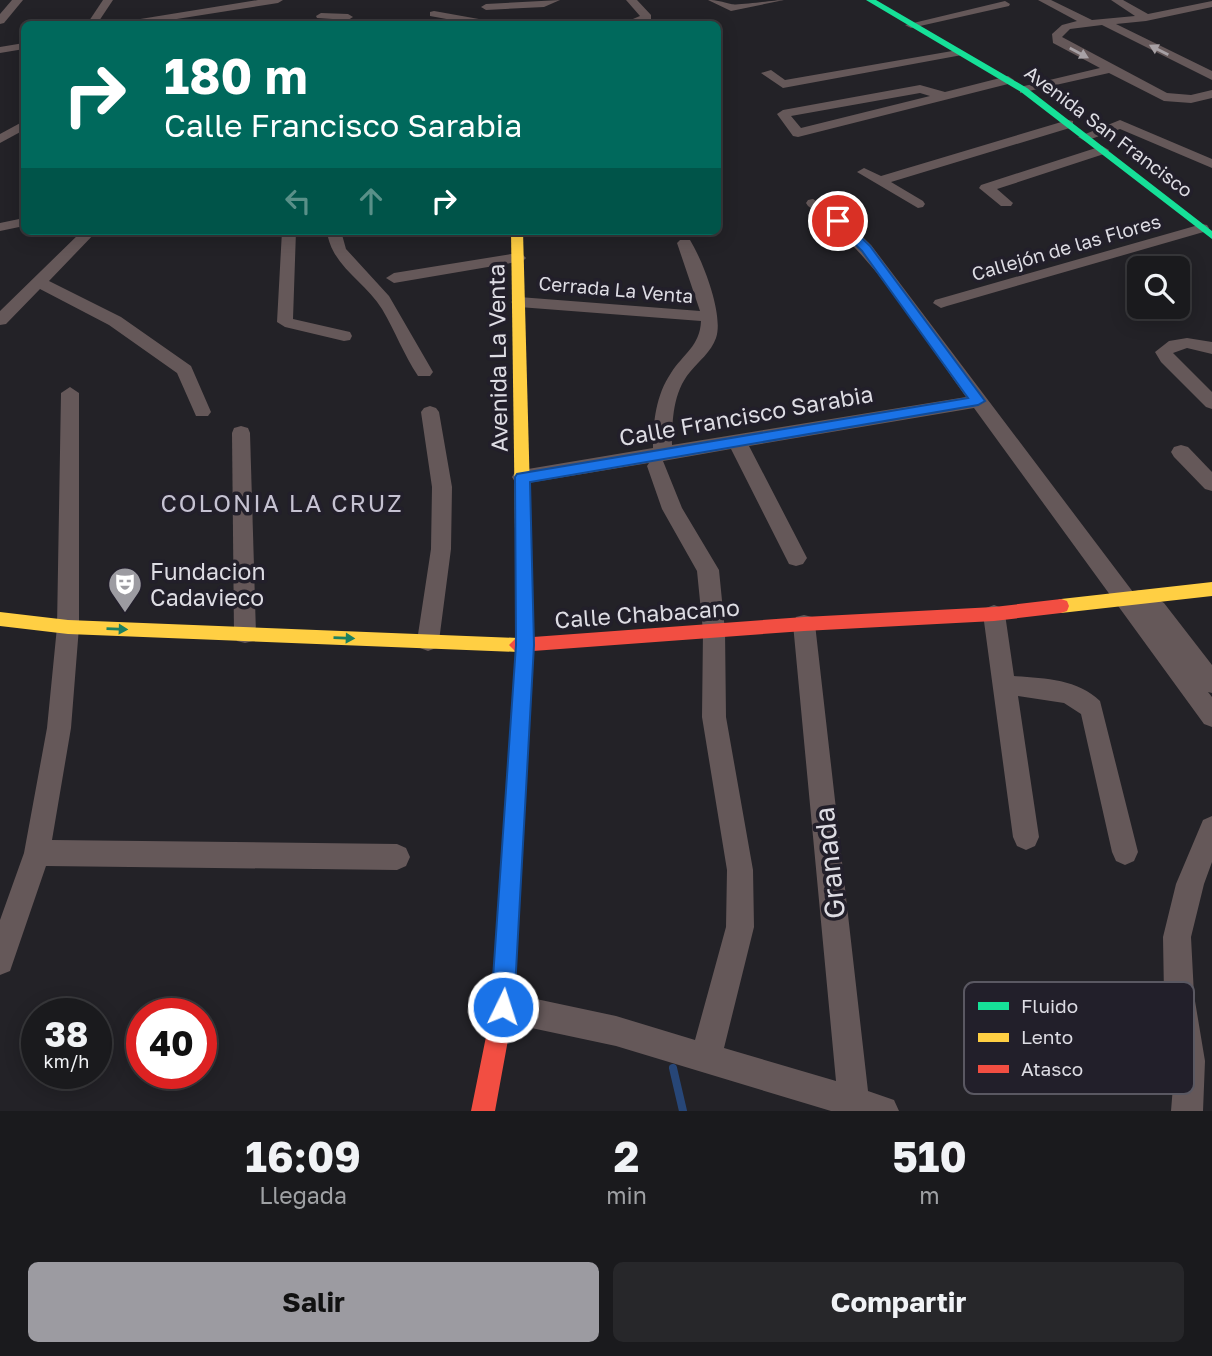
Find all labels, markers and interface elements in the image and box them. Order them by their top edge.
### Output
one-way arrow [1149,44,1169,55]
text: 180 m [164,46,308,105]
one-way arrow [1069,47,1089,58]
icon: right [49,49,140,140]
street label: Avenida San Francisco [1020,60,1198,202]
text: Calle Francisco Sarabia [164,106,522,144]
icon: left [279,182,317,220]
icon: ahead [352,182,390,220]
icon: right [425,182,463,220]
pin [808,191,868,251]
icon: arrive [819,202,857,240]
street label: Callejón de las Flores [969,209,1163,285]
map controls [1127,256,1190,319]
button: search [1127,256,1190,319]
street label: Avenida La Venta [481,263,513,453]
street label: Cerrada La Venta [538,271,694,307]
street label: Calle Francisco Sarabia [617,379,875,451]
district label: COLONIA LA CRUZ [160,488,404,517]
place label: Fundacion Cadavieco [150,557,266,611]
theatre icon: Fundacion Cadavieco [106,565,144,614]
street label: Calle Chabacano [553,593,741,633]
one-way arrow [106,624,128,635]
one-way arrow [333,632,355,643]
street label: Granada [807,805,851,921]
position arrow [466,970,540,1044]
legend [964,982,1194,1094]
text: Fluido [1021,994,1078,1017]
speed limit sign: 40 [126,998,217,1089]
text: 38 [45,1013,88,1055]
text: Lento [1021,1025,1073,1048]
text: km/h [44,1050,89,1072]
text: Atasco [1021,1057,1083,1080]
text: 16:09 [245,1131,361,1181]
text: 2 [614,1131,639,1181]
text: 510 [892,1131,967,1181]
text: Llegada [259,1181,347,1209]
text: min [606,1181,647,1209]
text: m [919,1181,940,1209]
button: Salir [28,1262,599,1342]
button: Compartir [613,1262,1184,1342]

